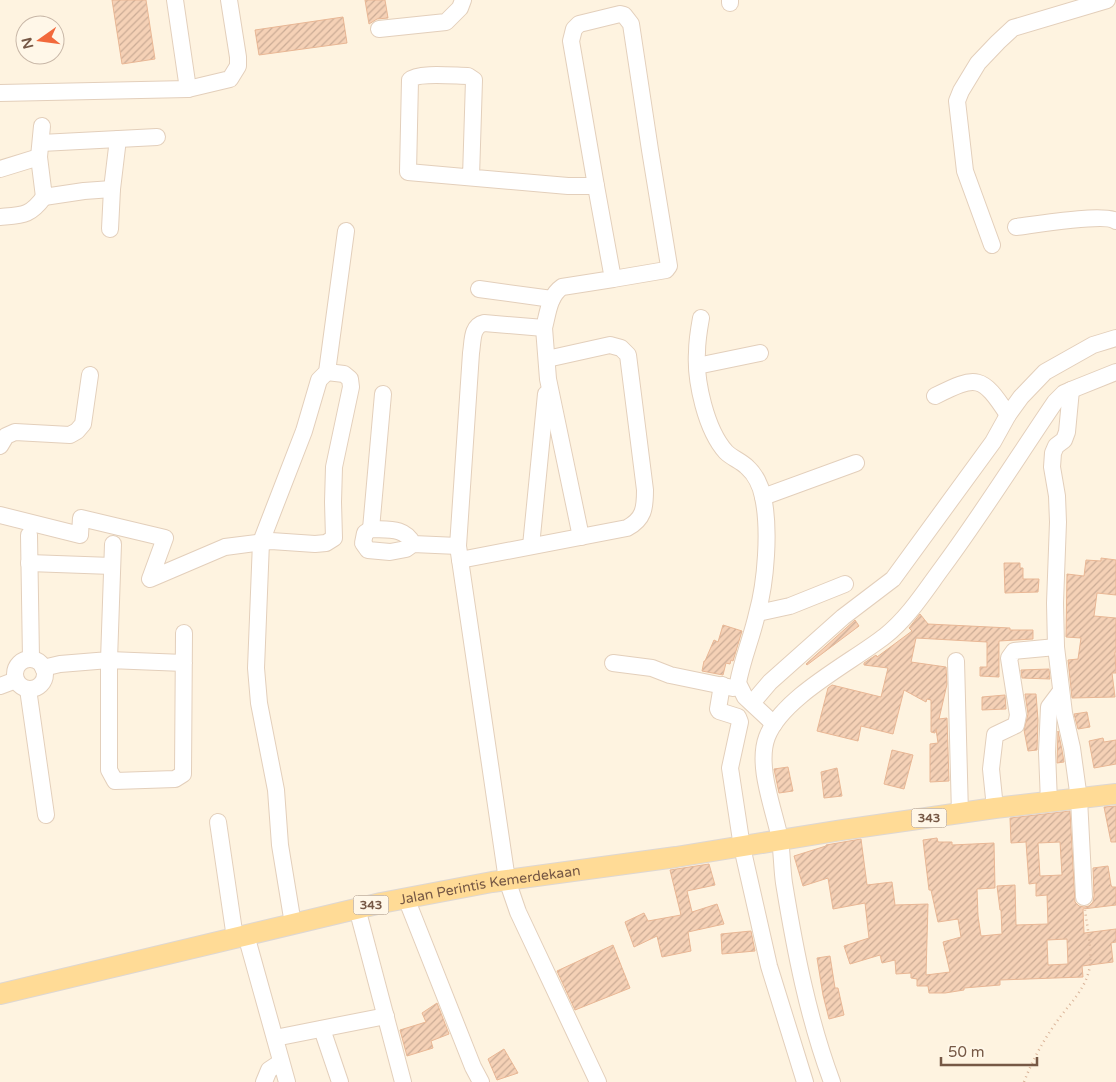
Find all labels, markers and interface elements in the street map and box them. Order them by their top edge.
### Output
north arrow [15,15,65,65]
text: N [18,36,37,51]
road number: 343 [912,808,946,828]
street label: Jalan Perintis Kemerdekaan [398,862,581,908]
road number: 343 [354,896,388,914]
scale bar [941,1034,1037,1066]
text: 50 m [948,1043,985,1061]

